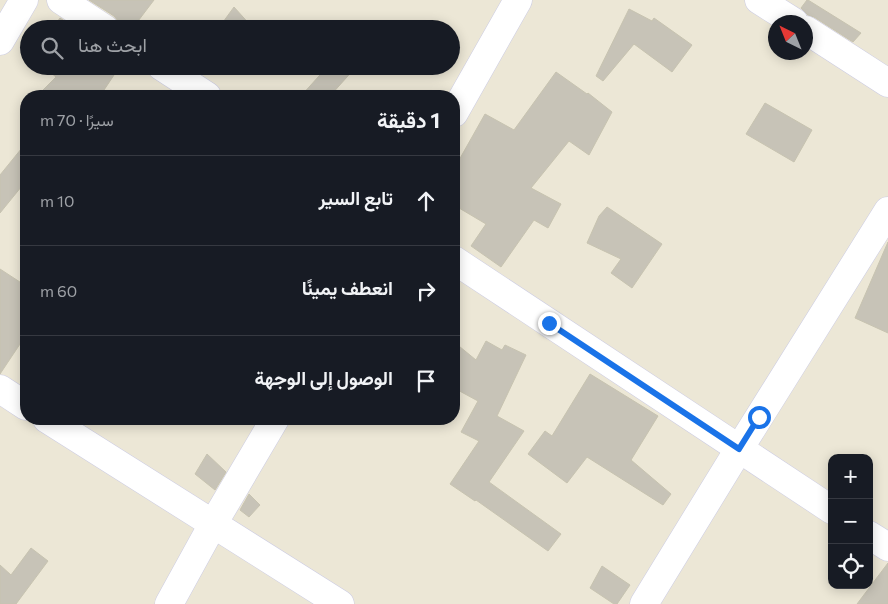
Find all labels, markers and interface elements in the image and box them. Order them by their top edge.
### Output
north arrow [768,15,813,60]
search box [20,20,460,75]
text: ابحث هنا [78,33,147,56]
icon: search [38,34,66,62]
text: 1 دقيقة [377,107,440,132]
text: سيرًا · 70 m [40,110,114,129]
text: تابع السير [319,186,393,209]
icon: ahead [412,187,440,215]
text: 10 m [40,191,74,210]
text: انعطف يمينًا [302,276,393,299]
icon: right [412,277,440,305]
text: 60 m [40,281,77,300]
route end [538,312,561,335]
text: الوصول إلى الوجهة [254,366,393,389]
icon: arrive [412,367,440,395]
route start [748,406,771,429]
map controls [828,454,873,589]
button: + [828,454,873,499]
button: − [828,499,873,544]
button: locate [828,544,873,589]

